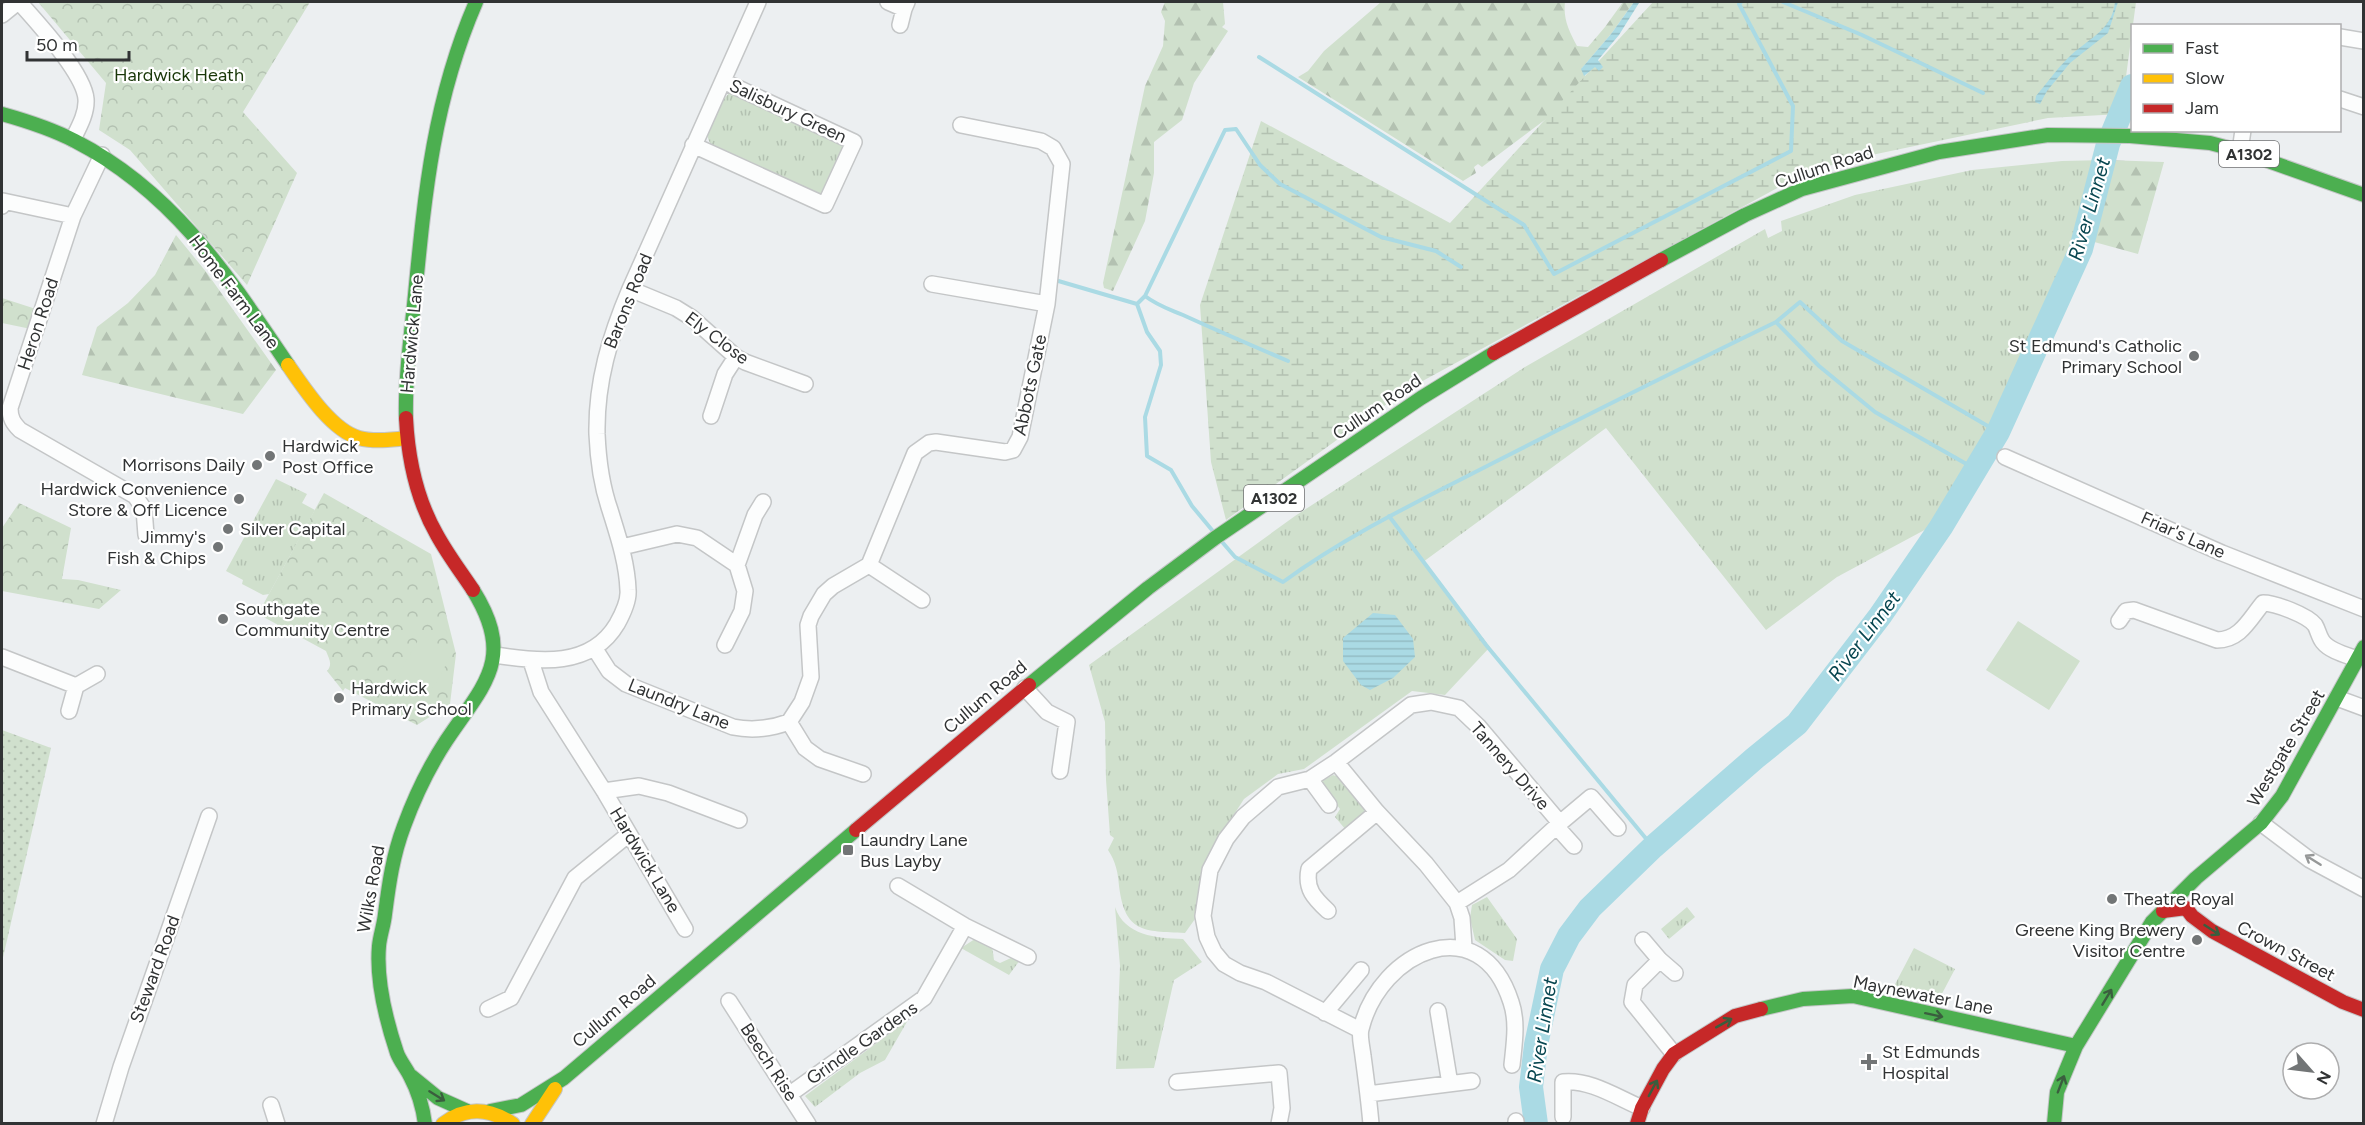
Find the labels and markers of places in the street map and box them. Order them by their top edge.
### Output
place label: St Edmund's Catholic Primary School [2009,335,2182,378]
marker: St Edmund's Catholic Primary School [2187,349,2201,363]
place label: Hardwick Post Office [282,435,373,478]
marker: Hardwick Post Office [263,449,277,463]
place label: Morrisons Daily [122,454,246,476]
marker: Morrisons Daily [250,458,264,472]
place label: Hardwick Convenience Store & Off Licence [41,478,227,521]
marker: Hardwick Convenience Store & Off Licence [232,492,246,506]
place label: Silver Capital [240,518,346,540]
marker: Silver Capital [221,522,235,536]
place label: Jimmy's Fish & Chips [107,526,206,569]
marker: Jimmy's Fish & Chips [211,540,225,554]
place label: Southgate Community Centre [235,598,390,641]
marker: Southgate Community Centre [216,612,230,626]
place label: Hardwick Primary School [351,677,472,720]
marker: Hardwick Primary School [332,691,346,705]
place label: Laundry Lane Bus Layby [860,829,968,872]
marker: Laundry Lane Bus Layby [841,843,855,857]
place label: Theatre Royal [2124,888,2234,910]
marker: Theatre Royal [2105,892,2119,906]
place label: Greene King Brewery Visitor Centre [2015,919,2186,962]
marker: Greene King Brewery Visitor Centre [2190,933,2204,947]
place label: St Edmunds Hospital [1882,1041,1980,1084]
marker: St Edmunds Hospital [1860,1053,1878,1071]

